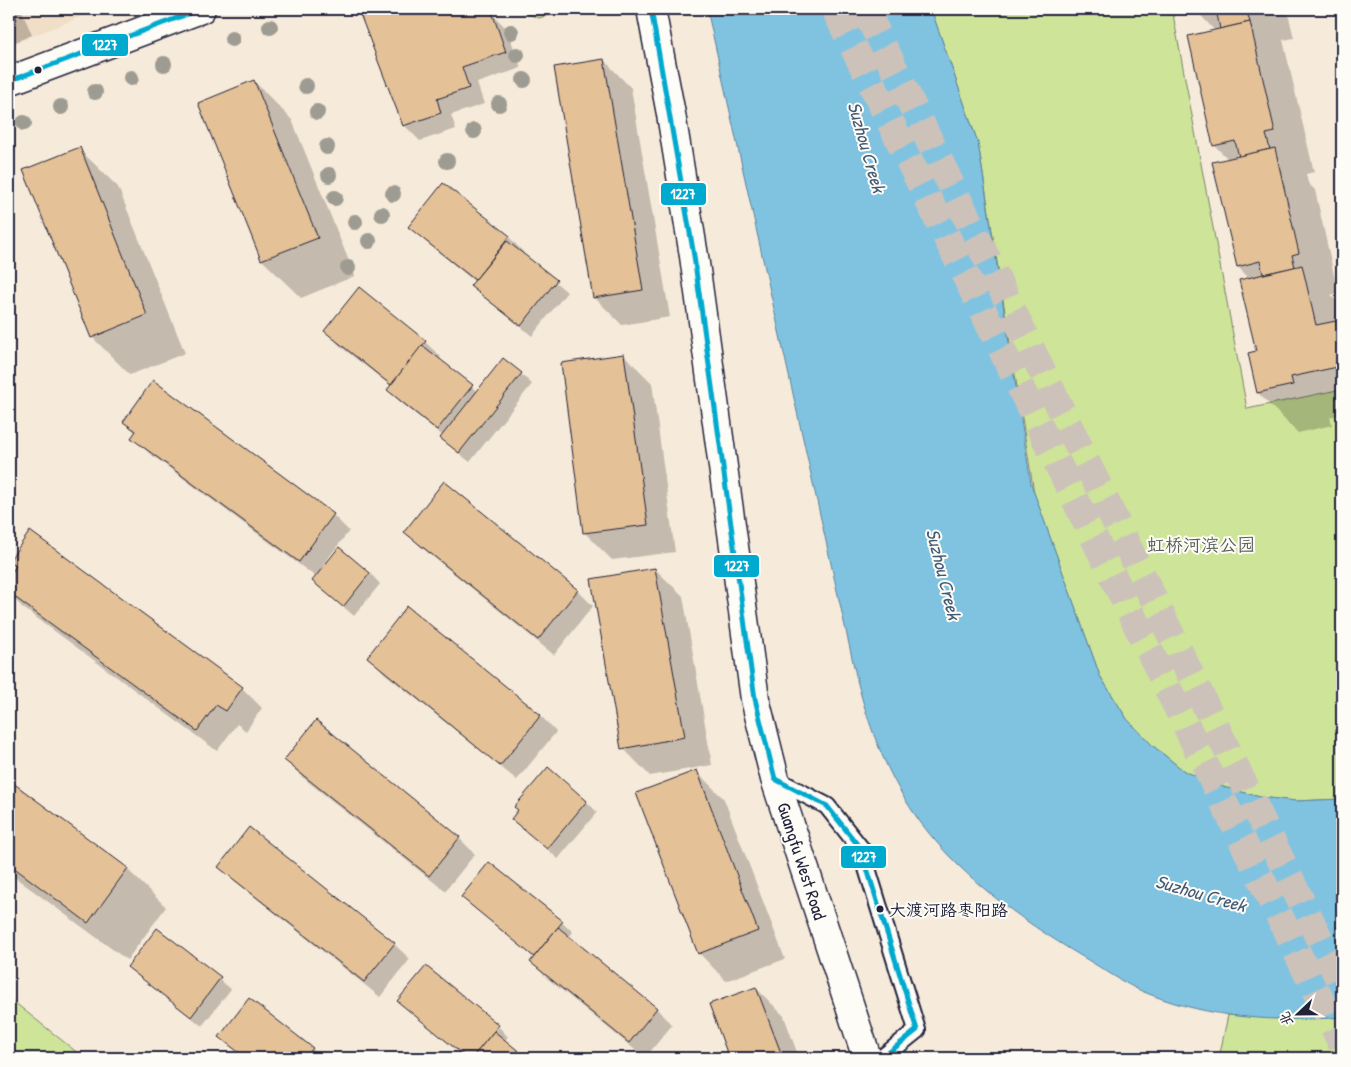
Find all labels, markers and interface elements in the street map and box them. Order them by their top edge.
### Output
line badge: 1227 [81,33,129,57]
text: 1227 [92,35,118,54]
unlabelled marker [33,65,43,75]
water label: Suzhou Creek [842,99,893,197]
line badge: 1227 [660,182,707,206]
text: 1227 [670,184,696,203]
water label: Suzhou Creek [920,526,968,624]
park label: 虹桥河滨公园 [1147,532,1255,557]
line badge: 1227 [713,554,760,578]
text: 1227 [724,556,750,575]
street label: Guangfu West Road [771,799,833,923]
line badge: 1227 [840,845,887,869]
text: 1227 [851,847,877,866]
water label: Suzhou Creek [1153,868,1251,919]
place label: 大渡河路枣阳路 [889,898,1008,921]
marker: 大渡河路枣阳路 [875,904,885,914]
north arrow [1274,990,1324,1040]
text: 北 [1274,1009,1297,1029]

